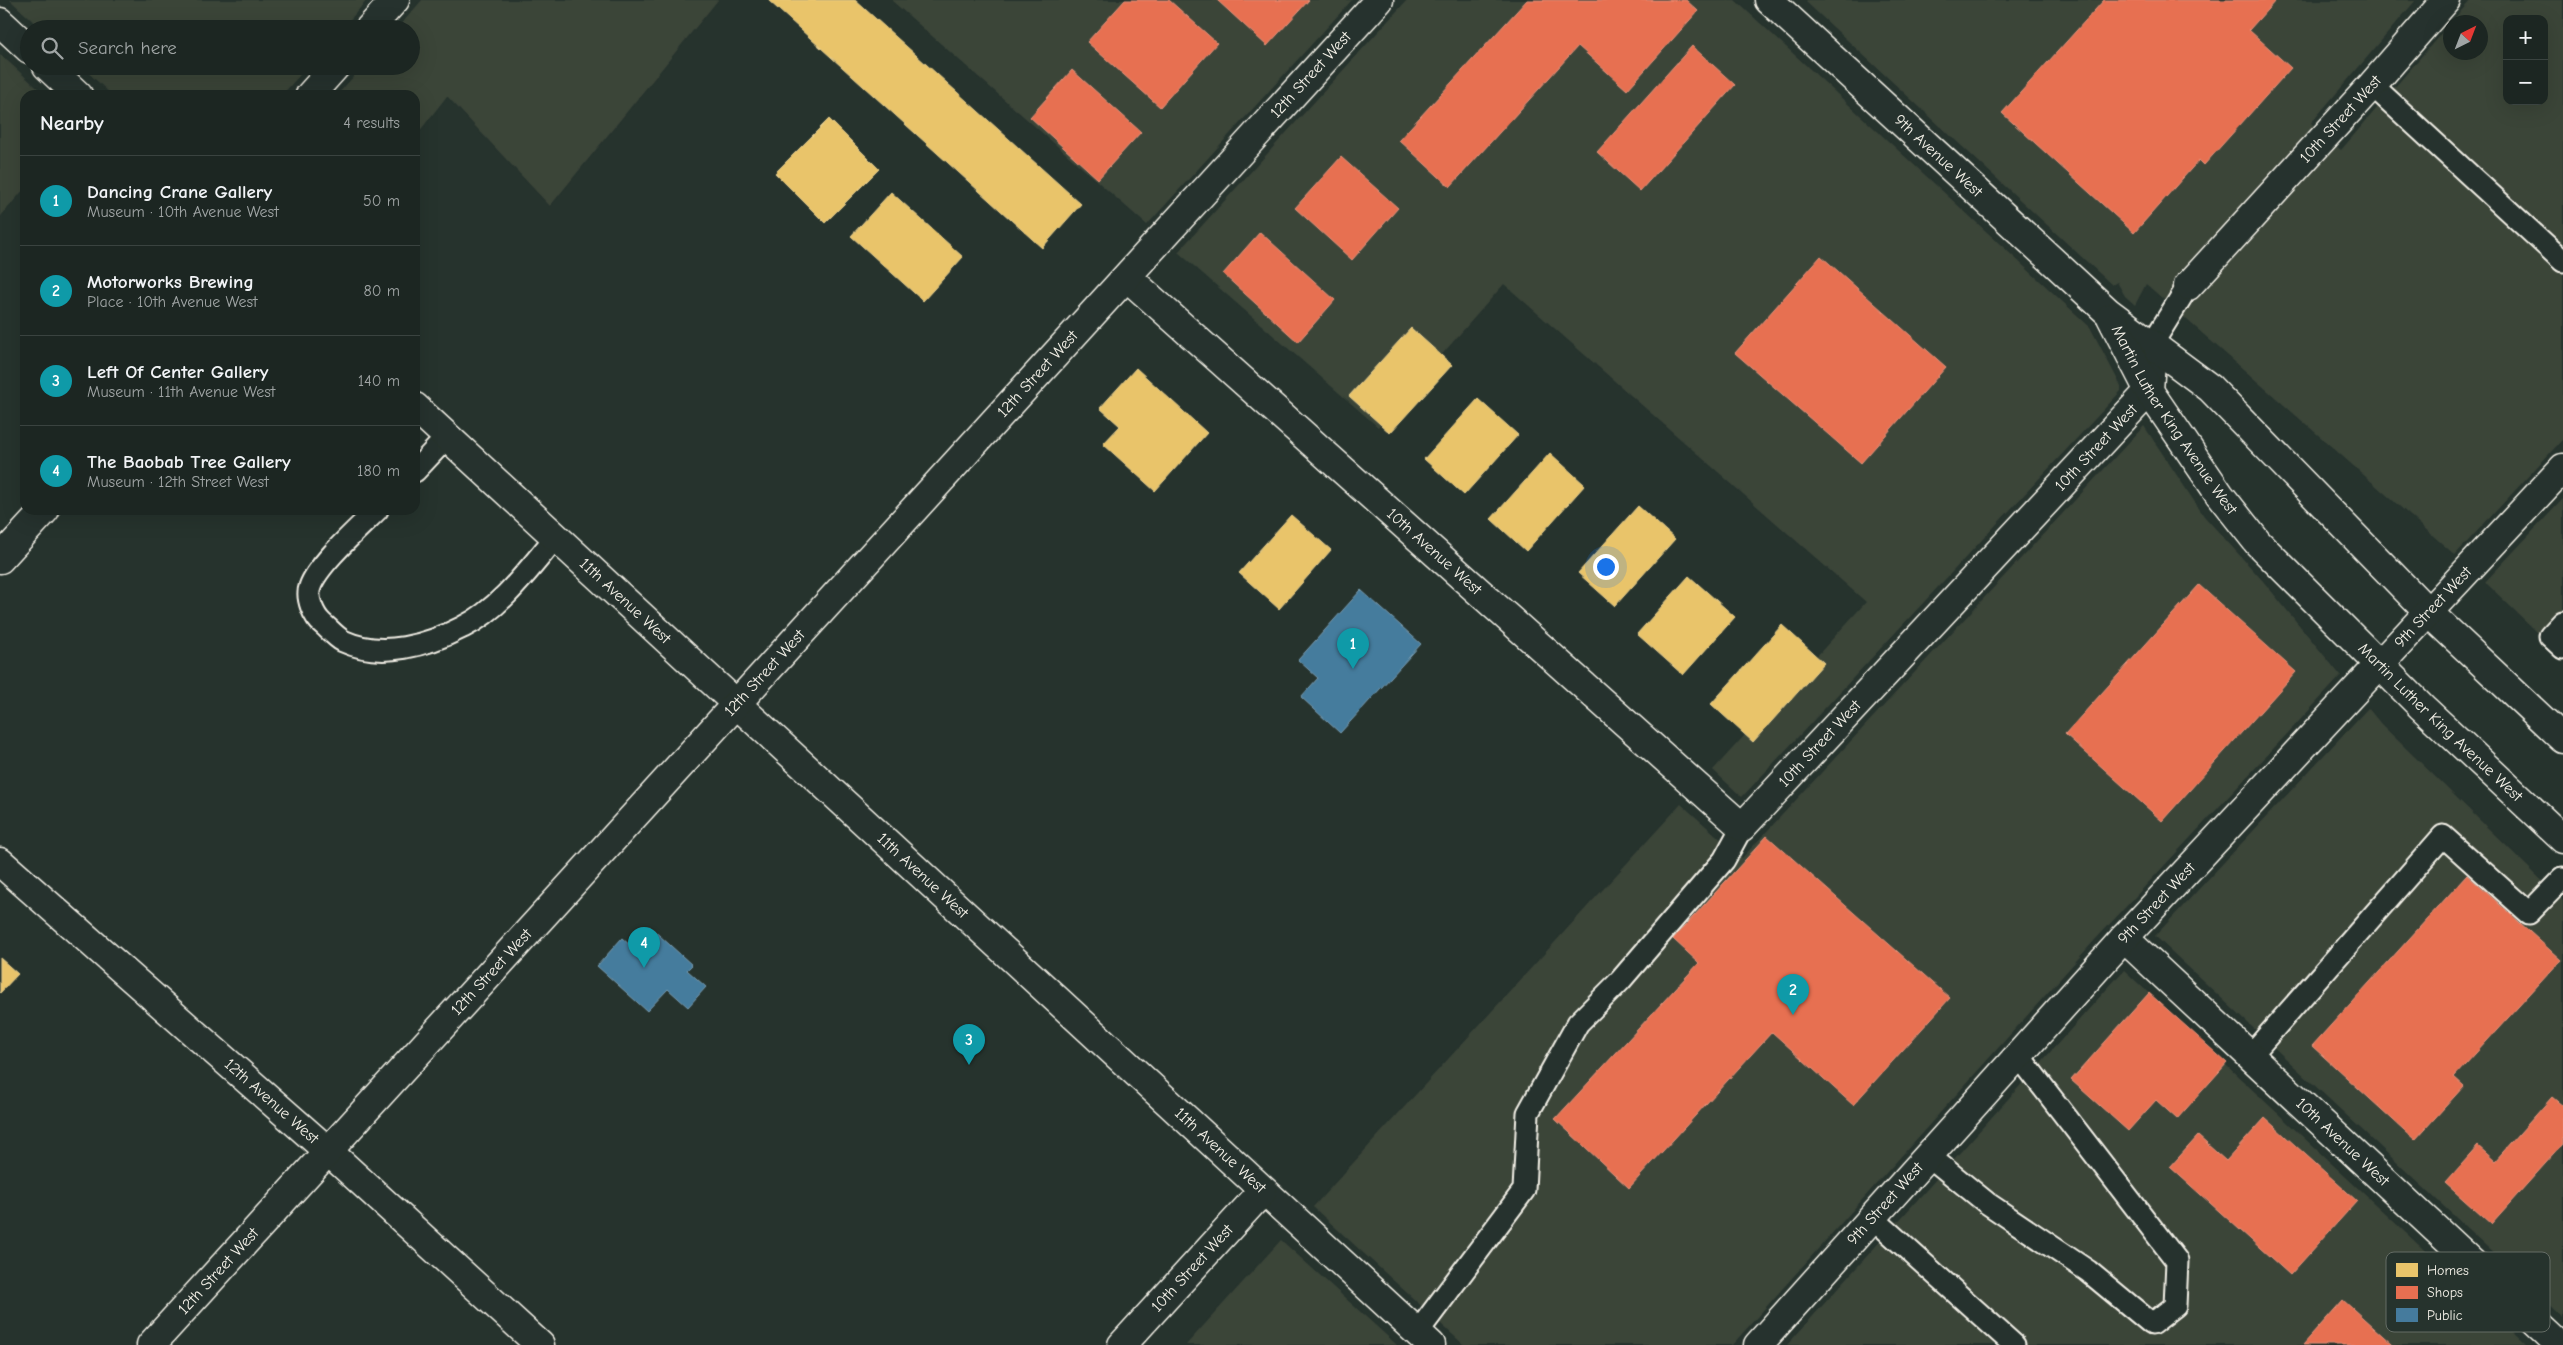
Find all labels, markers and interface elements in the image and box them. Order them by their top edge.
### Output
north arrow [2443,15,2488,60]
map controls [2503,15,2548,105]
button: + [2503,15,2548,60]
search box [20,20,420,75]
street label: 12th Street West [1267,27,1355,122]
icon: search [38,34,66,62]
text: Search here [78,37,177,59]
button: − [2503,60,2548,105]
street label: 10th Street West [2296,72,2385,167]
text: Nearby [40,111,104,135]
street label: 9th Avenue West [1890,111,1986,201]
text: 4 results [343,114,400,132]
text: Dancing Crane Gallery [87,181,272,203]
text: 1 [53,192,59,210]
text: 50 m [363,192,400,210]
text: Museum · 10th Avenue West [87,203,279,221]
text: Motorworks Brewing [87,271,254,293]
text: 2 [52,282,60,300]
text: 80 m [363,282,400,300]
text: Place · 10th Avenue West [87,293,258,311]
street label: Martin Luther King Avenue West [2108,322,2241,518]
street label: 12th Street West [994,327,1082,421]
text: Left Of Center Gallery [87,361,268,383]
text: 3 [52,372,60,390]
text: 140 m [358,372,400,390]
text: Museum · 11th Avenue West [87,383,275,401]
street label: 10th Street West [2051,400,2141,495]
text: The Baobab Tree Gallery [87,451,291,473]
text: 4 [52,462,60,480]
text: 180 m [357,462,400,480]
text: Museum · 12th Street West [87,473,269,491]
street label: 10th Avenue West [1383,505,1485,599]
your location [1593,554,1619,580]
street label: 11th Avenue West [576,555,675,648]
street label: 9th Street West [2391,563,2476,652]
street label: 12th Street West [721,626,809,720]
pin: 1 [1337,628,1369,669]
street label: Martin Luther King Avenue West [2354,639,2526,806]
street label: 10th Street West [1775,696,1865,791]
street label: 11th Avenue West [873,829,972,922]
street label: 9th Street West [2114,859,2199,947]
street label: 12th Street West [448,925,536,1019]
pin: 4 [628,927,660,968]
pin: 2 [1777,974,1809,1015]
pin: 3 [953,1024,985,1065]
street label: 12th Avenue West [221,1055,323,1148]
street label: 10th Avenue West [2292,1094,2393,1190]
street label: 11th Avenue West [1171,1104,1270,1197]
street label: 9th Street West [1843,1159,1927,1249]
street label: 10th Street West [1148,1221,1237,1316]
street label: 12th Street West [174,1224,263,1318]
legend [2386,1252,2550,1332]
text: Homes [2427,1262,2469,1279]
text: Shops [2427,1284,2463,1301]
text: Public [2427,1307,2463,1324]

